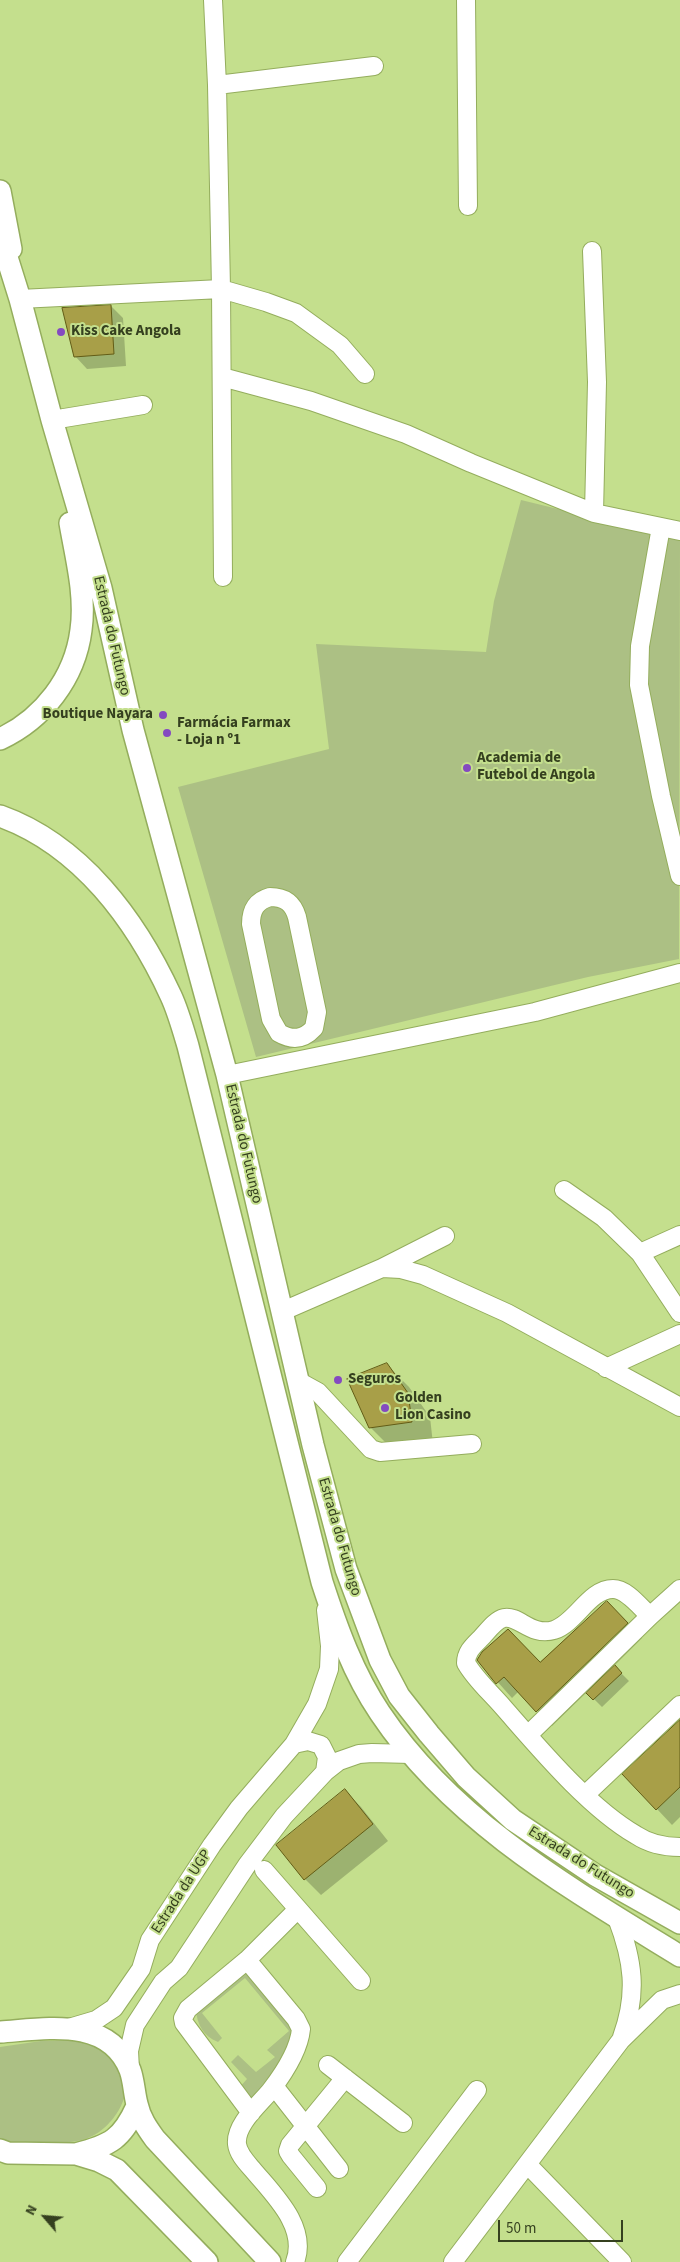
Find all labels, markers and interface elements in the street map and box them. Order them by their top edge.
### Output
place label: Kiss Cake Angola [71,323,181,341]
marker: Kiss Cake Angola [55,326,67,338]
street label: Estrada do Futungo [89,575,133,697]
place label: Boutique Nayara [43,706,153,724]
marker: Boutique Nayara [157,709,169,721]
place label: Farmácia Farmax - Loja n º1 [177,715,291,750]
marker: Farmácia Farmax - Loja n º1 [161,727,173,739]
place label: Academia de Futebol de Angola [477,750,595,785]
marker: Academia de Futebol de Angola [461,762,473,774]
street label: Estrada do Futungo [221,1083,265,1205]
place label: Seguros [348,1371,401,1389]
marker: Seguros [332,1374,344,1386]
place label: Golden Lion Casino [395,1390,471,1425]
marker: Golden Lion Casino [379,1402,391,1414]
street label: Estrada do Futungo [314,1476,364,1598]
street label: Estrada do Futungo [525,1823,637,1903]
street label: Estrada da UGP [148,1847,216,1937]
north arrow [20,2192,70,2242]
text: N [21,2202,43,2219]
scale bar [500,2210,625,2242]
text: 50 m [506,2218,536,2239]

